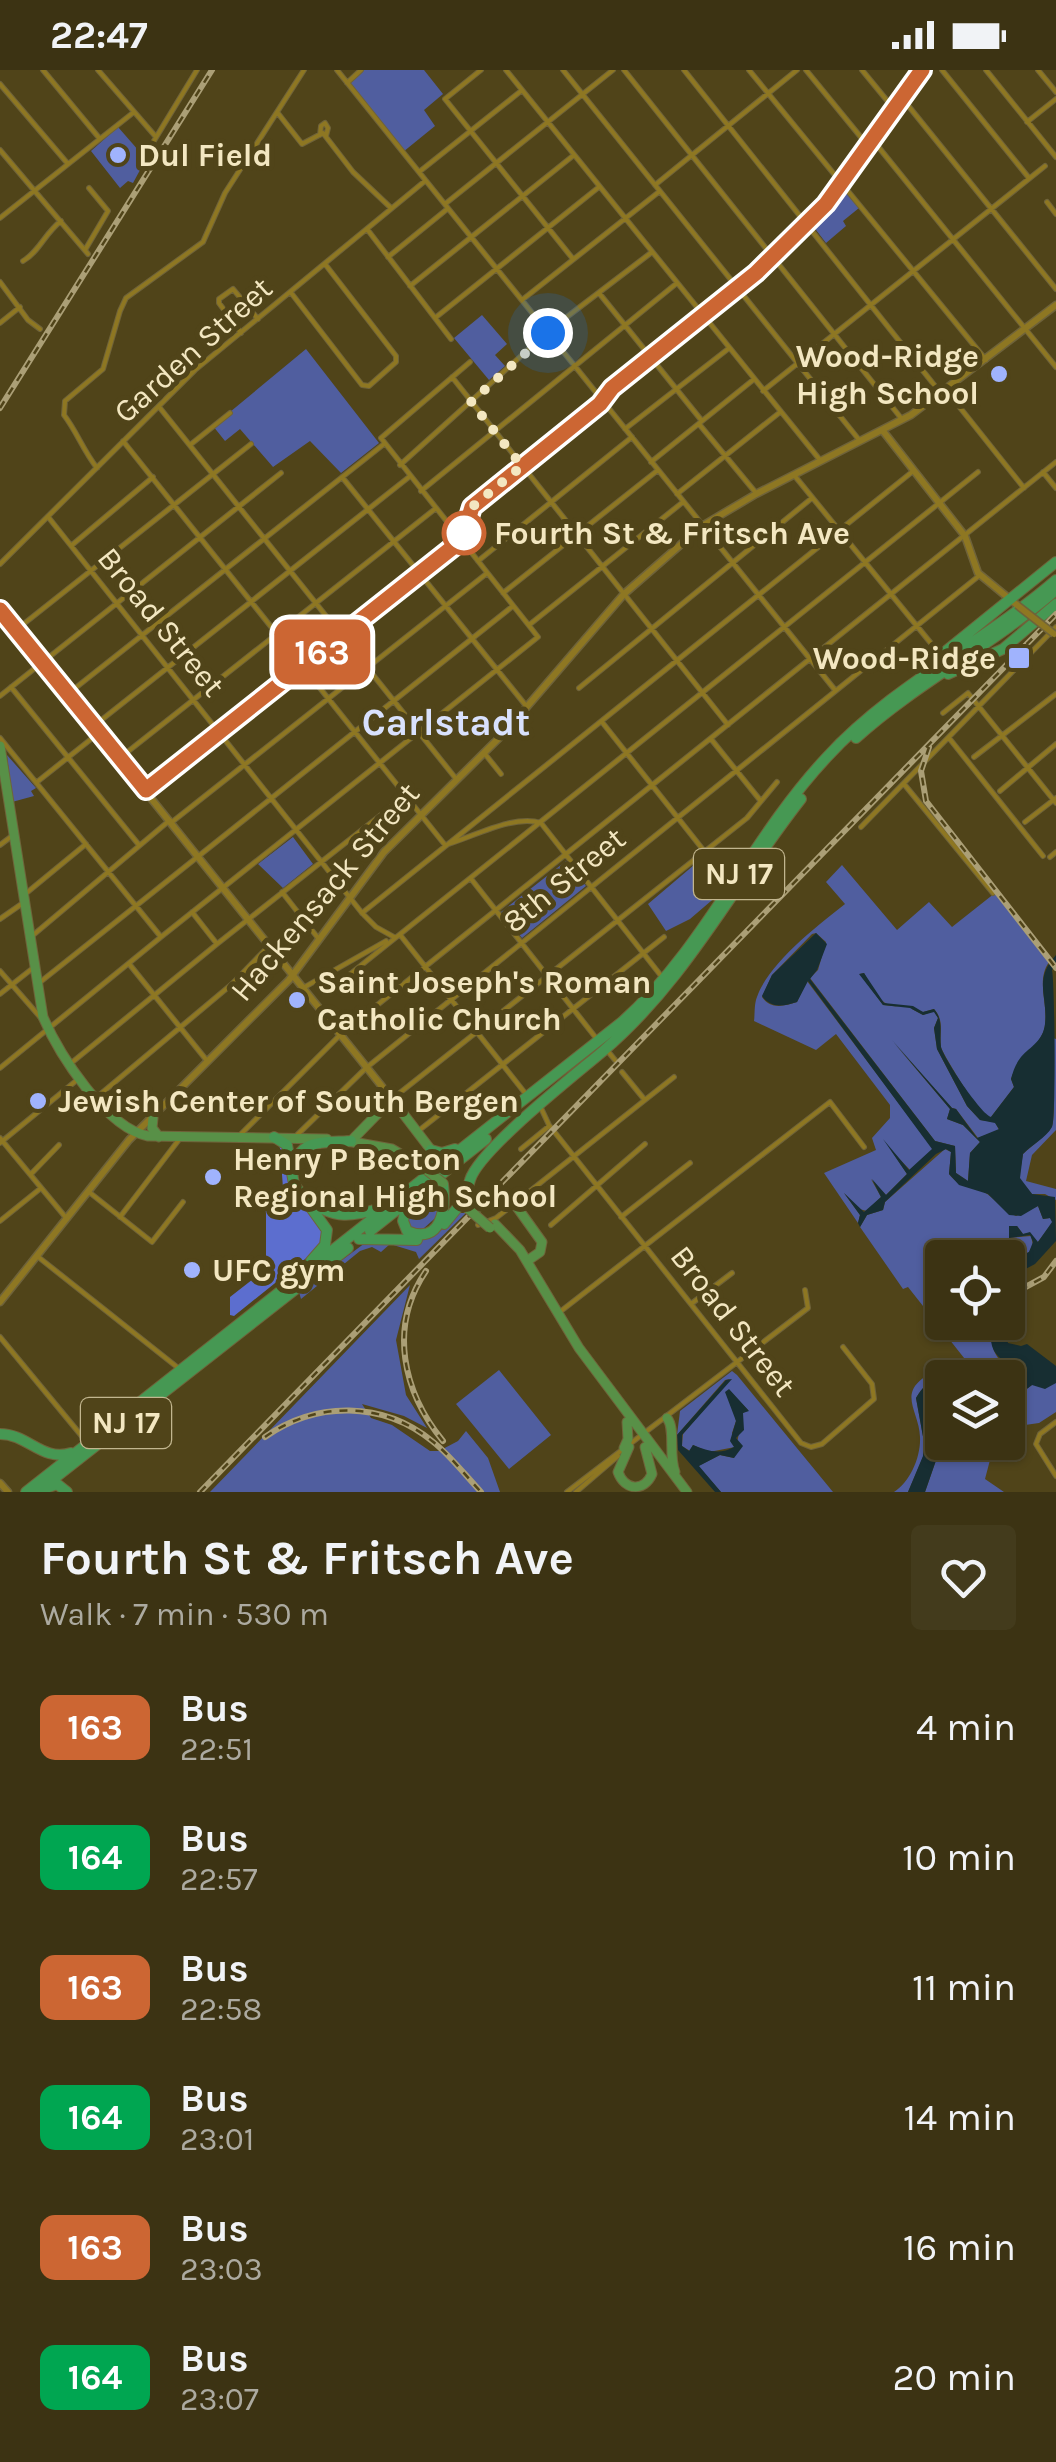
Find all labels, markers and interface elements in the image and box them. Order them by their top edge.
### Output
text: 22:47 [50,13,148,58]
place label: Dul Field [138,137,272,174]
marker: Dul Field [107,144,129,166]
street label: Garden Street [106,269,280,431]
your location [523,308,573,358]
place label: Wood-Ridge High School [796,338,979,412]
marker: Wood-Ridge High School [988,363,1010,385]
marker: Fourth St & Fritsch Ave [443,512,485,554]
place label: Fourth St & Fritsch Ave [494,515,850,552]
street label: Broad Street [90,540,232,704]
line badge: 163 [264,620,380,684]
text: 163 [294,632,350,673]
place label: Wood-Ridge [813,640,996,677]
marker: Wood-Ridge [1006,645,1032,671]
district label: Carlstadt [362,700,530,745]
street label: Hackensack Street [223,775,427,1009]
street label: 8th Street [495,820,633,940]
road number: NJ 17 [694,849,784,899]
place label: Saint Joseph's Roman Catholic Church [317,964,651,1038]
marker: Saint Joseph's Roman Catholic Church [286,989,308,1011]
place label: Jewish Center of South Bergen [58,1083,519,1120]
marker: Jewish Center of South Bergen [27,1090,49,1112]
place label: Henry P Becton Regional High School [233,1141,557,1215]
marker: Henry P Becton Regional High School [202,1166,224,1188]
street label: Broad Street [663,1238,803,1404]
map controls [925,1240,1025,1460]
button: locate [925,1240,1025,1340]
place label: UFC gym [212,1252,345,1289]
marker: UFC gym [181,1259,203,1281]
button: layers [925,1360,1025,1460]
road number: NJ 17 [81,1398,171,1448]
button: heart [911,1525,1016,1630]
text: Fourth St & Fritsch Ave [40,1530,574,1586]
text: Walk · 7 min · 530 m [40,1596,329,1633]
text: Bus [180,1686,249,1731]
text: 4 min [916,1705,1016,1750]
text: 163 [67,1707,123,1748]
text: 22:51 [180,1731,253,1768]
text: Bus [180,1816,249,1861]
text: 10 min [902,1835,1016,1880]
text: 164 [68,1837,122,1878]
text: 22:57 [180,1861,258,1898]
text: Bus [180,1946,249,1991]
text: 11 min [912,1965,1016,2010]
text: 163 [67,1967,123,2008]
text: 22:58 [180,1991,262,2028]
text: Bus [180,2076,249,2121]
text: 14 min [903,2095,1016,2140]
text: 164 [68,2097,122,2138]
text: 23:01 [180,2121,254,2158]
text: Bus [180,2206,249,2251]
text: 16 min [903,2225,1016,2270]
text: 163 [67,2227,123,2268]
text: 23:03 [180,2251,263,2288]
text: Bus [180,2336,249,2381]
text: 20 min [893,2355,1016,2400]
text: 164 [68,2357,122,2398]
text: 23:07 [180,2381,259,2418]

